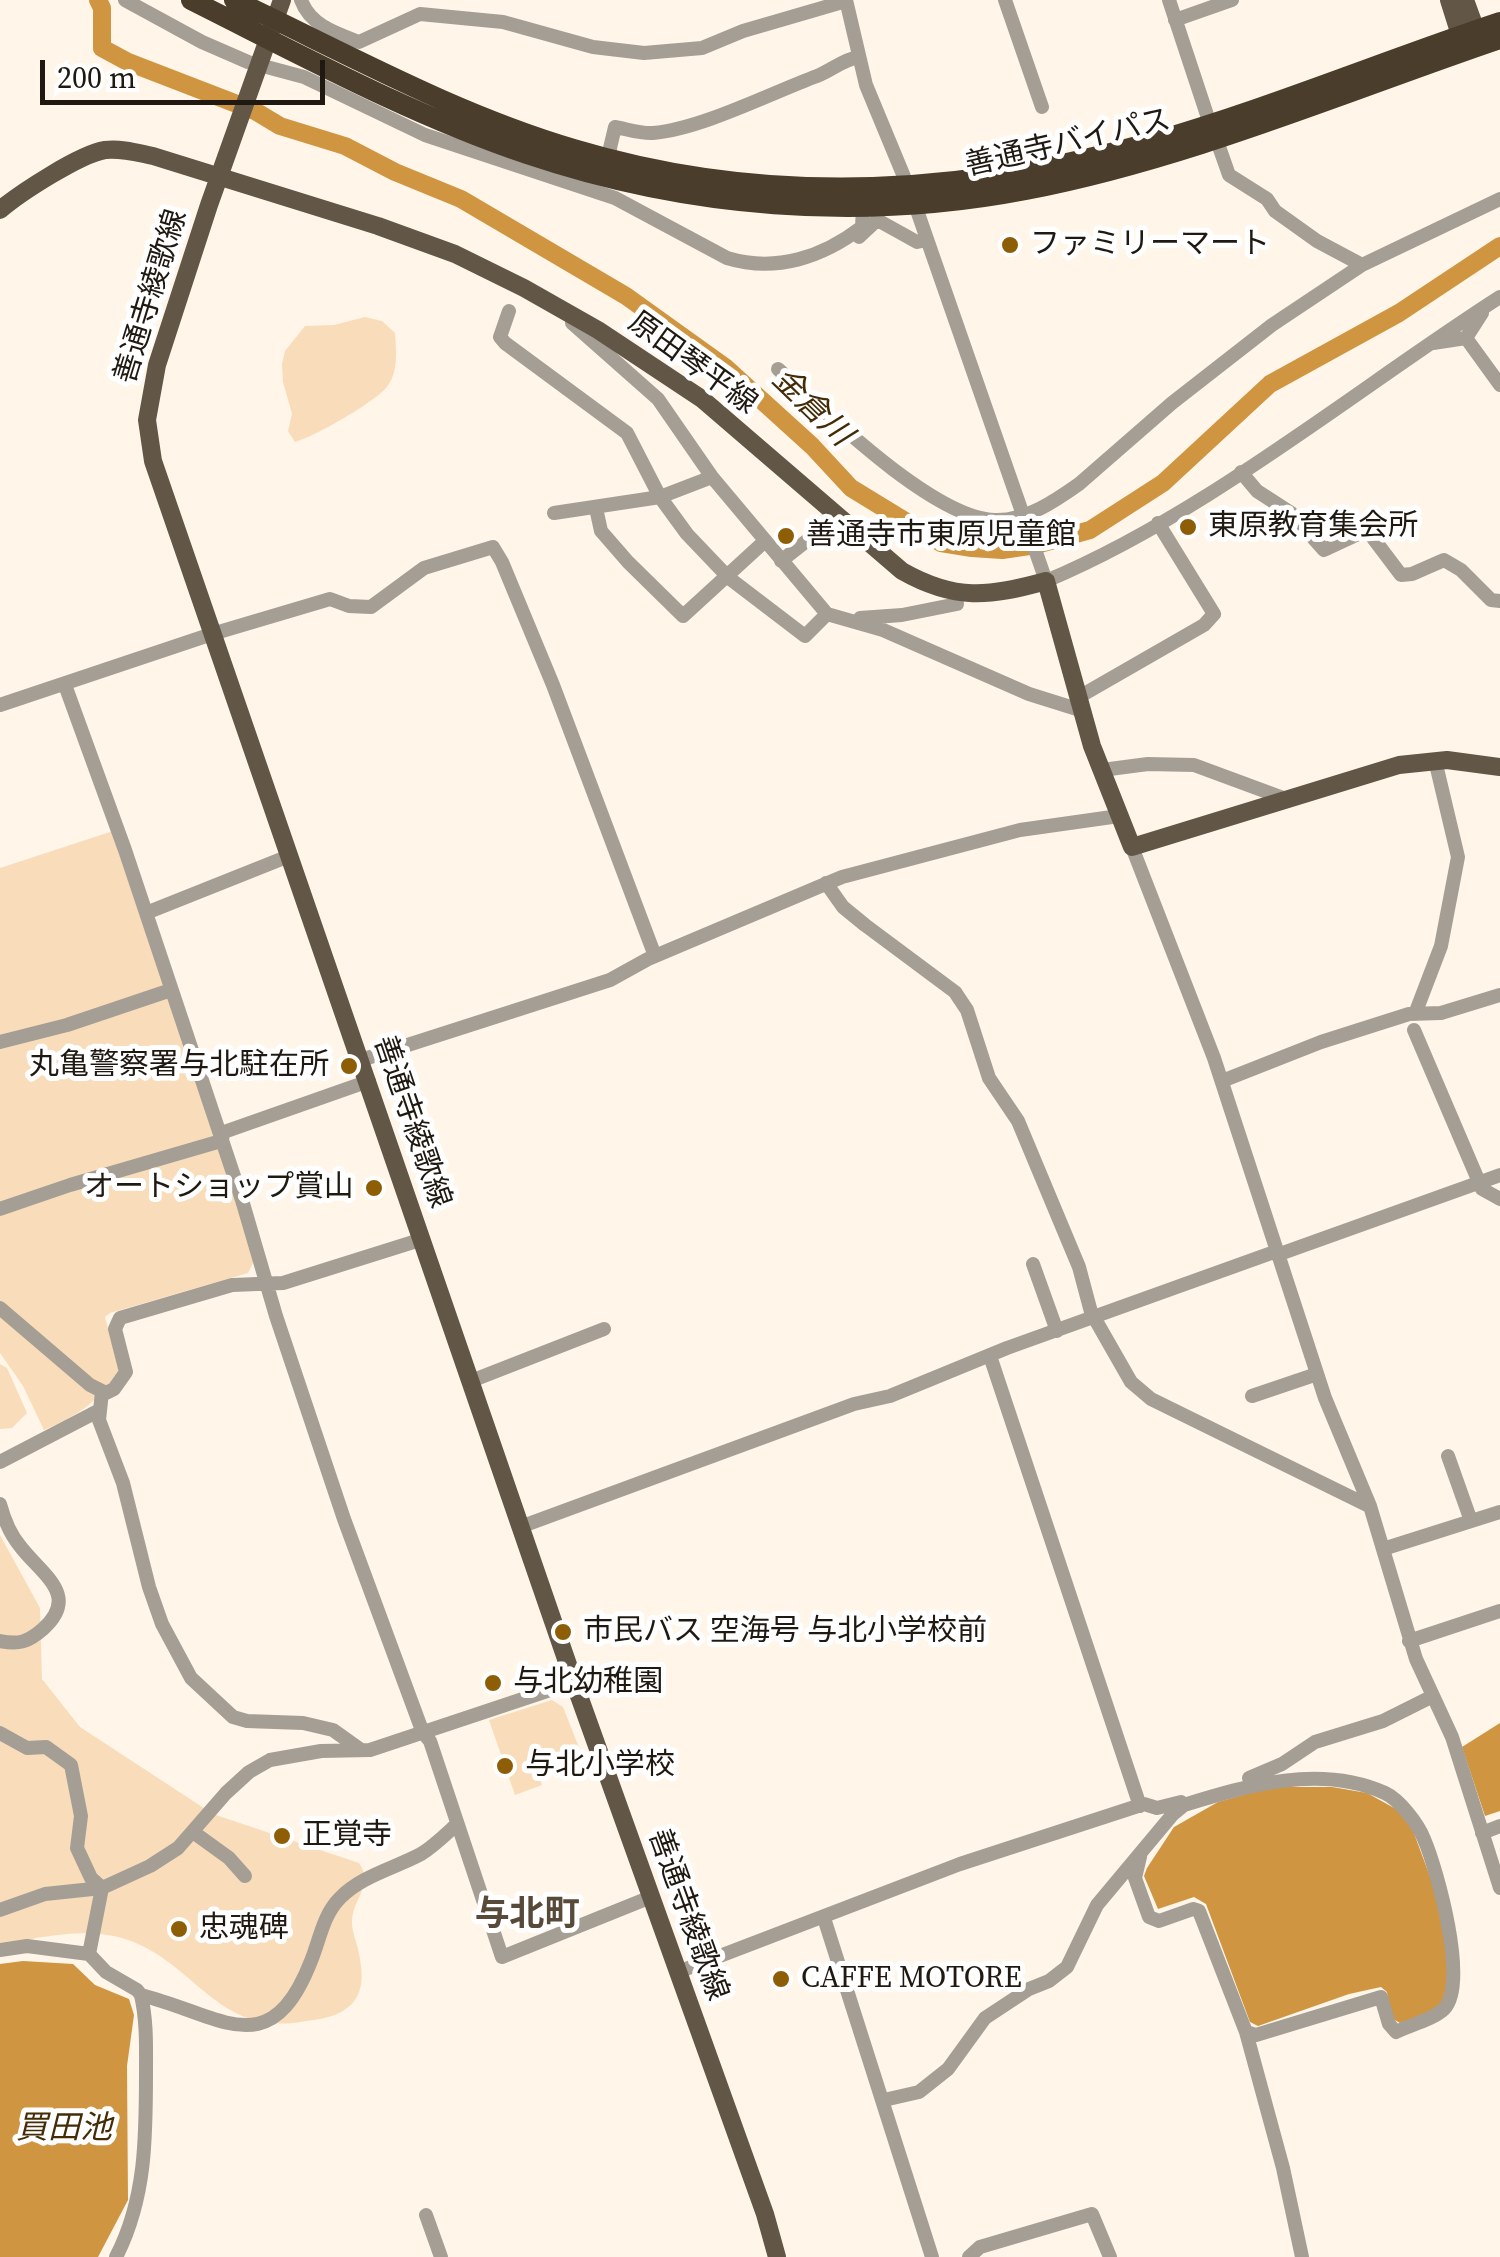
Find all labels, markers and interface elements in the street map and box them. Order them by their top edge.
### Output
scale bar [45,40,330,102]
text: 200 m [57,57,136,98]
street label: 善通寺バイパス [962,103,1174,185]
street label: 善通寺綾歌線 [108,206,196,388]
place label: ファミリーマート [1030,227,1270,263]
marker: ファミリーマート [999,234,1021,256]
street label: 原田琴平線 [621,305,763,423]
water label: 金倉川 [763,361,859,455]
place label: 東原教育集会所 [1208,509,1418,545]
marker: 東原教育集会所 [1177,516,1199,538]
place label: 善通寺市東原児童館 [806,518,1076,554]
marker: 善通寺市東原児童館 [775,525,797,547]
street label: 善通寺綾歌線 [365,1031,457,1213]
place label: 丸亀警察署与北駐在所 [29,1048,329,1084]
marker: 丸亀警察署与北駐在所 [338,1055,360,1077]
place label: オートショップ賞山 [84,1170,354,1206]
marker: オートショップ賞山 [363,1177,385,1199]
place label: 市民バス 空海号 与北小学校前 [583,1614,987,1650]
marker: 市民バス 空海号 与北小学校前 [552,1621,574,1643]
place label: 与北幼稚園 [513,1665,663,1701]
marker: 与北幼稚園 [482,1672,504,1694]
place label: 与北小学校 [525,1748,675,1784]
marker: 与北小学校 [494,1755,516,1777]
place label: 正覚寺 [302,1818,392,1854]
street label: 善通寺綾歌線 [639,1824,735,2006]
marker: 正覚寺 [271,1825,293,1847]
district label: 与北町 [475,1895,579,1937]
place label: 忠魂碑 [199,1911,289,1947]
marker: 忠魂碑 [168,1918,190,1940]
place label: CAFFE MOTORE [801,1961,1022,1997]
marker: CAFFE MOTORE [770,1968,792,1990]
water label: 買田池 [16,2111,112,2149]

